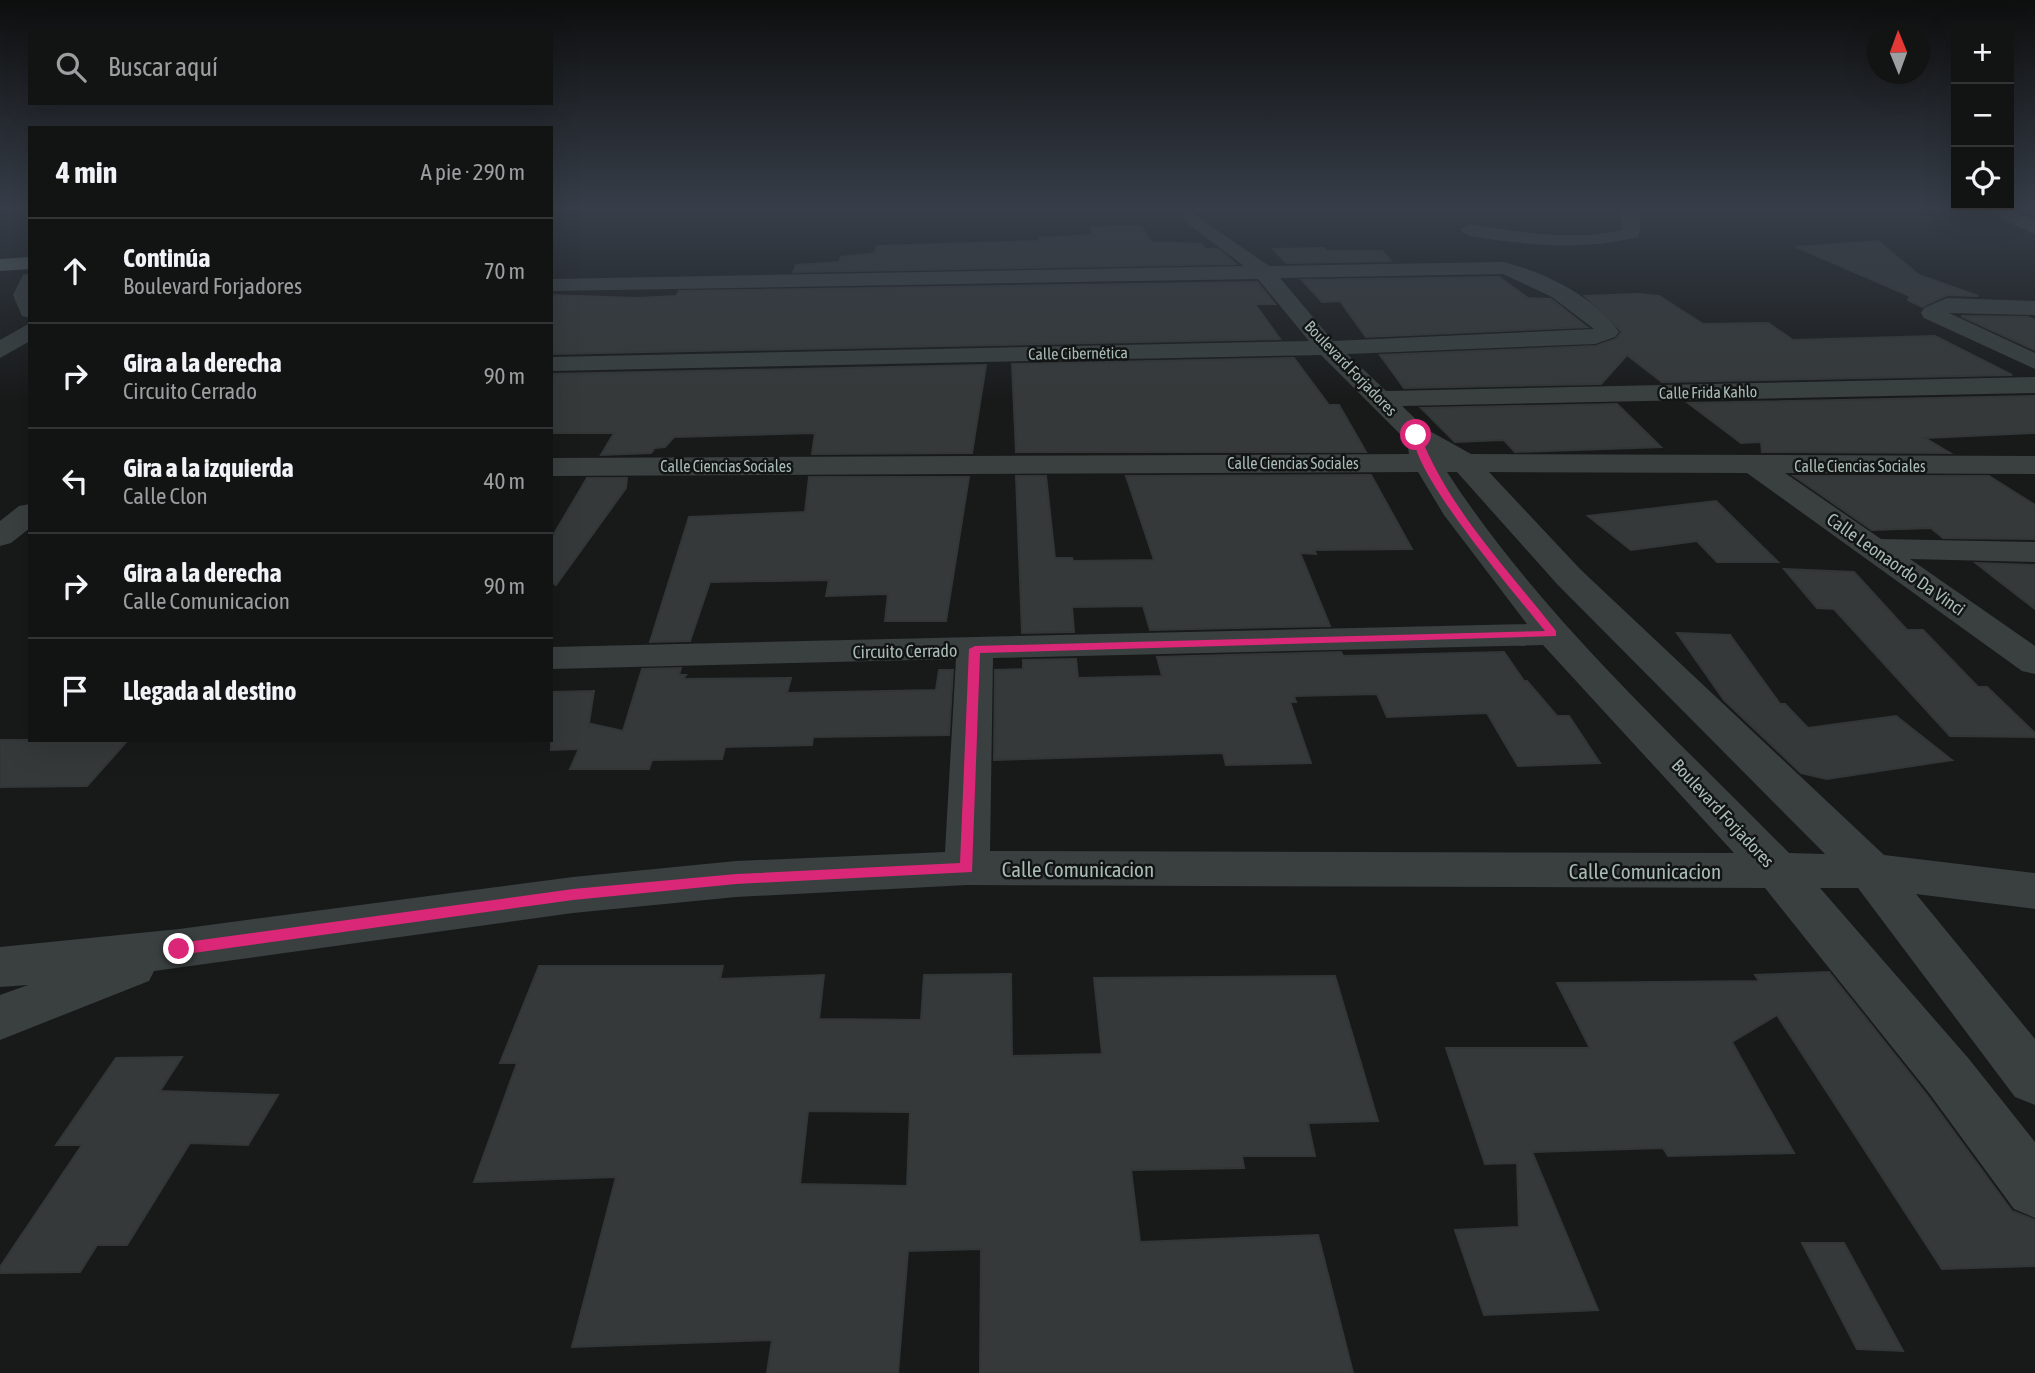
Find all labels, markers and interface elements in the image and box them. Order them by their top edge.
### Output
north arrow [1867,21,1930,84]
map controls [1951,21,2014,210]
button: + [1951,21,2014,84]
search box [28,28,553,105]
icon: search [52,48,90,86]
text: Buscar aquí [108,52,218,82]
button: − [1951,84,2014,147]
button: locate [1951,147,2014,210]
text: 4 min [56,155,117,189]
text: A pie · 290 m [421,159,525,185]
text: Continúa [123,243,210,273]
icon: ahead [56,252,94,290]
text: 70 m [484,258,525,284]
text: Boulevard Forjadores [123,273,302,299]
street label: Boulevard Forjadores [1301,317,1401,420]
street label: Calle Cibernética [1028,343,1128,363]
text: Gira a la derecha [123,348,282,378]
icon: right [56,357,94,395]
text: 90 m [484,363,525,389]
text: Circuito Cerrado [123,378,257,404]
street label: Calle Frida Kahlo [1659,382,1757,402]
route start [1400,419,1431,450]
text: Gira a la izquierda [123,453,294,483]
street label: Calle Ciencias Sociales [1227,454,1359,472]
street label: Calle Ciencias Sociales [660,457,792,475]
street label: Calle Ciencias Sociales [1794,457,1926,475]
icon: left [56,462,94,500]
text: 40 m [484,468,525,494]
text: Calle Clon [123,483,208,509]
street label: Calle Leonaordo Da Vinci [1823,508,1969,620]
text: Gira a la derecha [123,558,282,588]
icon: right [56,567,94,605]
text: 90 m [484,573,525,599]
text: Calle Comunicacion [123,588,290,614]
street label: Circuito Cerrado [852,640,958,662]
icon: arrive [56,672,94,710]
text: Llegada al destino [123,676,296,706]
street label: Boulevard Forjadores [1668,755,1778,871]
street label: Calle Comunicacion [1002,857,1154,881]
street label: Calle Comunicacion [1569,859,1721,883]
route end [163,933,194,964]

